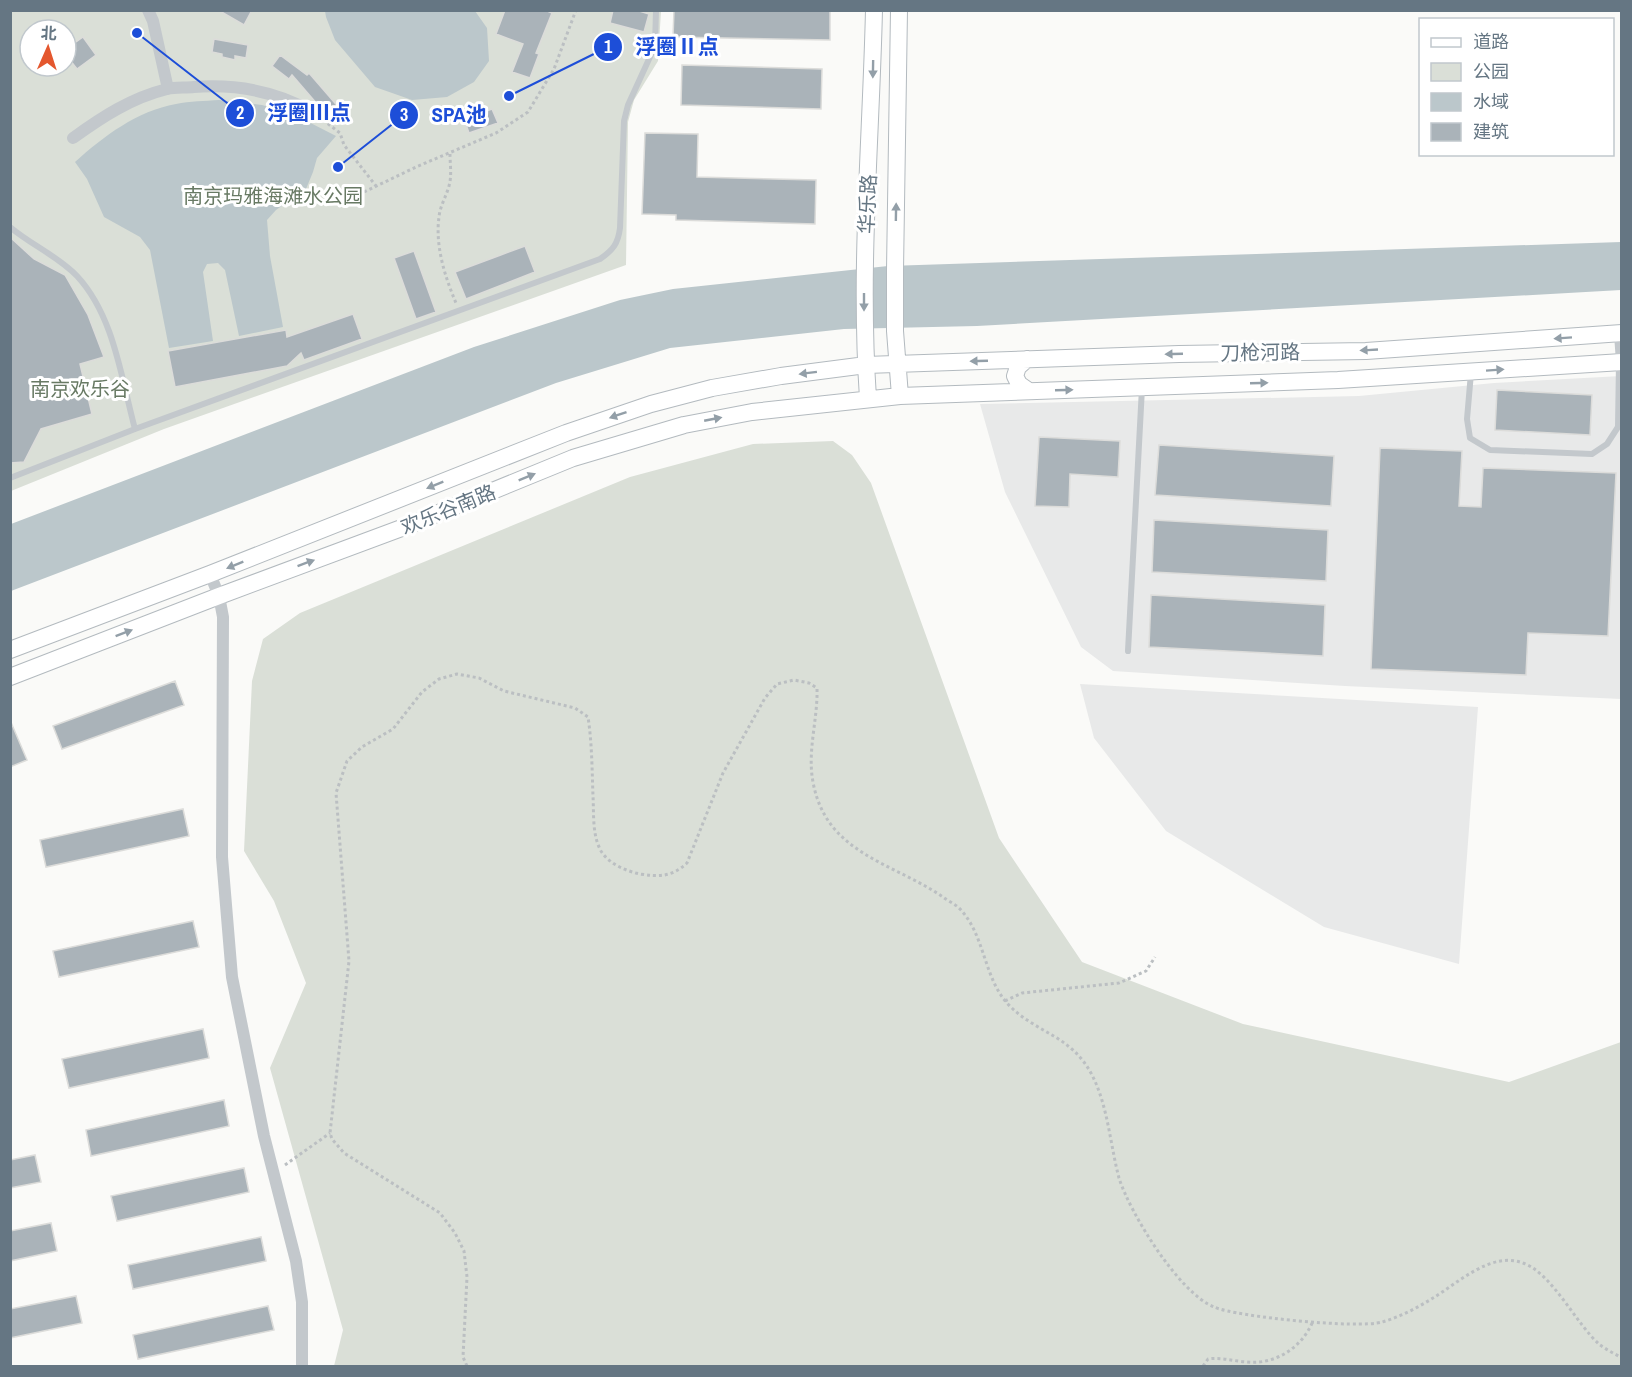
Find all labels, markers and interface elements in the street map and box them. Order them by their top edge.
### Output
north arrow [18,18,78,78]
legend [1419,18,1614,156]
text: 北 [40,22,57,44]
callout: 浮圈Ⅱ点 [593,27,731,66]
text: 道路 [1473,29,1509,54]
text: 浮圈Ⅱ点 [635,32,719,61]
text: 1 [604,34,613,59]
one-way arrow [868,59,878,78]
text: 公园 [1473,59,1509,84]
text: 水域 [1473,89,1509,114]
callout: 浮圈Ⅲ点 [225,94,363,133]
callout: SPA池 [389,95,498,134]
text: 浮圈Ⅲ点 [267,98,351,127]
text: 2 [236,100,244,125]
text: SPA池 [431,100,487,129]
text: 3 [400,102,408,127]
text: 建筑 [1473,119,1509,144]
street label: 华乐路 [852,173,882,235]
park label: 南京玛雅海滩水公园 [183,182,363,209]
one-way arrow [891,202,901,221]
one-way arrow [859,293,869,312]
one-way arrow [1554,333,1573,342]
street label: 刀枪河路 [1220,338,1300,366]
one-way arrow [1359,346,1378,355]
one-way arrow [1164,349,1183,359]
one-way arrow [969,357,988,366]
one-way arrow [1486,366,1505,375]
one-way arrow [798,368,817,378]
park label: 南京欢乐谷 [30,375,130,402]
one-way arrow [1249,378,1268,387]
one-way arrow [1054,385,1073,394]
one-way arrow [609,411,627,421]
one-way arrow [703,414,722,423]
one-way arrow [518,472,536,482]
street label: 欢乐谷南路 [397,478,499,540]
one-way arrow [426,480,444,490]
one-way arrow [297,558,315,568]
one-way arrow [226,561,244,570]
one-way arrow [115,628,133,637]

